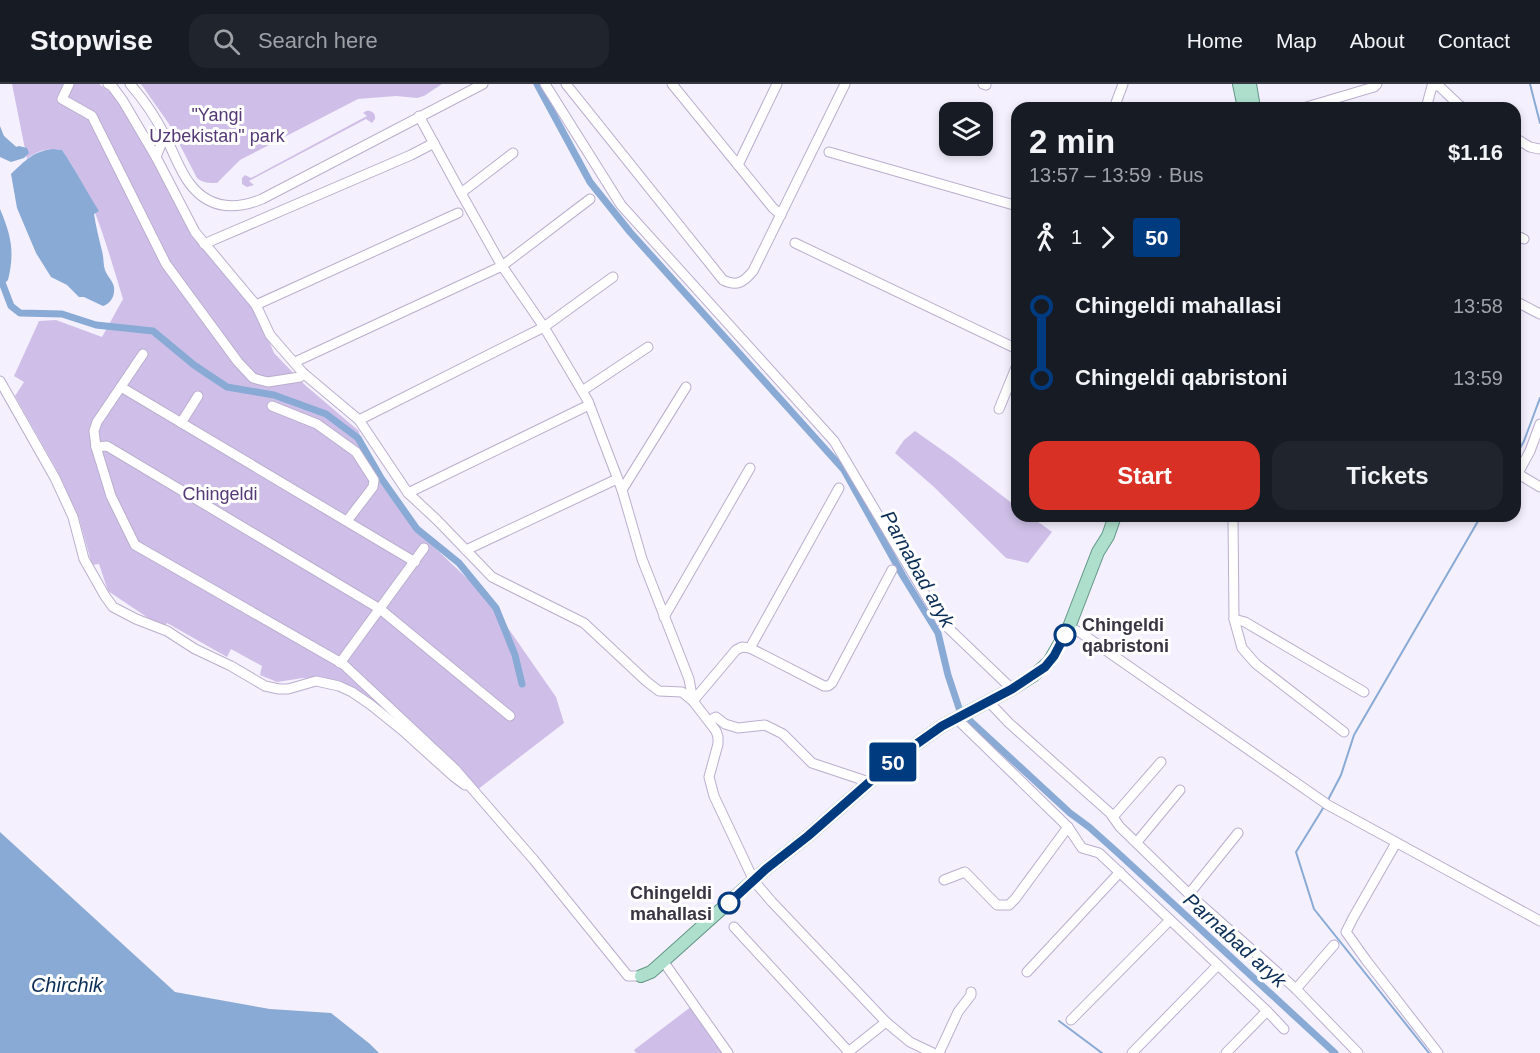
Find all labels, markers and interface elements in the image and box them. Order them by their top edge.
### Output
search box [189,14,609,68]
text: Stopwise [30,25,153,56]
icon: search [210,25,243,58]
text: Search here [258,28,378,53]
text: Home [1187,29,1243,52]
text: Map [1276,29,1317,52]
text: About [1350,29,1405,52]
text: Contact [1438,29,1510,52]
map controls [939,102,993,156]
button: layers [939,102,993,156]
park label: "Yangi Uzbekistan" park [149,105,286,146]
text: 2 min [1029,123,1115,160]
text: $1.16 [1448,140,1503,165]
text: 13:57 – 13:59 · Bus [1029,164,1204,186]
icon: walk [1029,221,1062,254]
icon: forward [1091,221,1124,254]
text: 1 [1071,226,1082,248]
text: 50 [1145,226,1168,249]
text: Chingeldi mahallasi [1075,293,1282,318]
text: 13:58 [1453,295,1503,317]
text: Chingeldi qabristoni [1075,365,1288,390]
text: 13:59 [1453,367,1503,389]
button: Start [1029,441,1260,510]
button: Tickets [1272,441,1503,510]
park label: Chingeldi [182,484,258,504]
water label: Parnabad aryk [877,507,960,632]
place label: Chingeldi qabristoni [1082,615,1169,656]
marker: Chingeldi qabristoni [1054,624,1076,646]
line badge: 50 [866,742,920,782]
text: 50 [881,751,905,774]
place label: Chingeldi mahallasi [630,883,712,924]
water label: Parnabad aryk [1179,888,1291,992]
marker: Chingeldi mahallasi [718,892,740,914]
water label: Chirchik [31,974,104,996]

